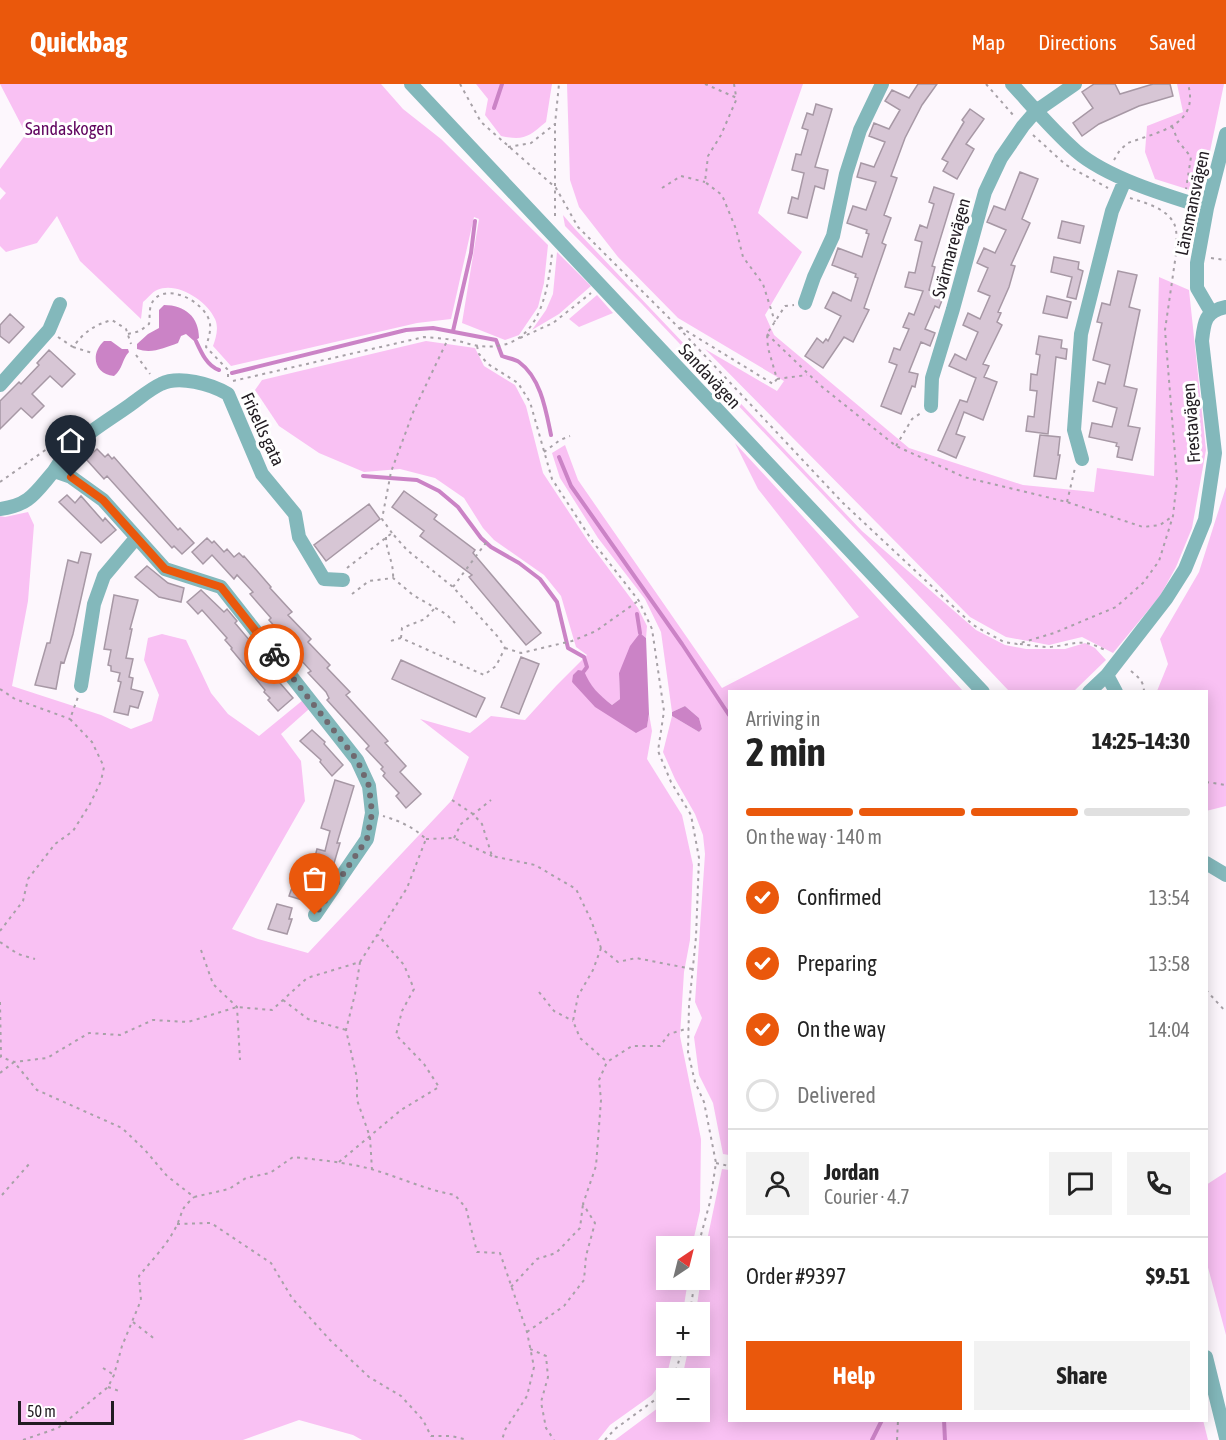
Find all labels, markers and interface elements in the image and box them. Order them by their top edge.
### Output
text: Quickbag [30,26,127,58]
text: Map [971,30,1005,54]
text: Directions [1038,30,1117,54]
text: Saved [1150,30,1196,54]
park label: Sandaskogen [25,118,113,139]
street label: Länsmansvägen [1171,149,1213,257]
street label: Svärmarevägen [928,196,974,300]
street label: Sandavägen [675,339,745,413]
street label: Frestavägen [1178,382,1204,464]
street label: Frisells gata [237,389,289,469]
pin [45,415,96,477]
icon: home [54,424,87,457]
courier [244,624,304,684]
icon: bike [258,638,291,671]
text: Arriving in [746,707,820,730]
text: 14:25–14:30 [1092,728,1190,754]
text: 2 min [746,730,826,774]
text: On the way · 140 m [746,825,882,848]
pin [289,853,340,915]
icon: bag [298,862,331,895]
icon: check [746,881,779,914]
text: Confirmed [797,884,882,910]
text: 13:54 [1149,886,1190,909]
icon: check [746,947,779,980]
text: Preparing [797,950,877,976]
text: 13:58 [1149,952,1190,975]
icon: check [746,1013,779,1046]
text: On the way [797,1016,886,1042]
text: 14:04 [1148,1018,1190,1041]
text: Delivered [797,1082,876,1108]
button: person [746,1152,809,1215]
button: chat [1049,1152,1112,1215]
button: phone [1127,1152,1190,1215]
text: Jordan [824,1159,879,1185]
text: Courier · 4.7 [824,1185,910,1208]
north arrow [656,1236,710,1290]
map controls [656,1236,710,1422]
text: Order #9397 [746,1263,846,1289]
text: $9.51 [1146,1263,1190,1289]
button: + [656,1302,710,1356]
button: Help [746,1341,962,1410]
button: Share [974,1341,1190,1410]
button: − [656,1368,710,1422]
scale bar [18,1398,114,1426]
text: 50 m [27,1402,56,1420]

